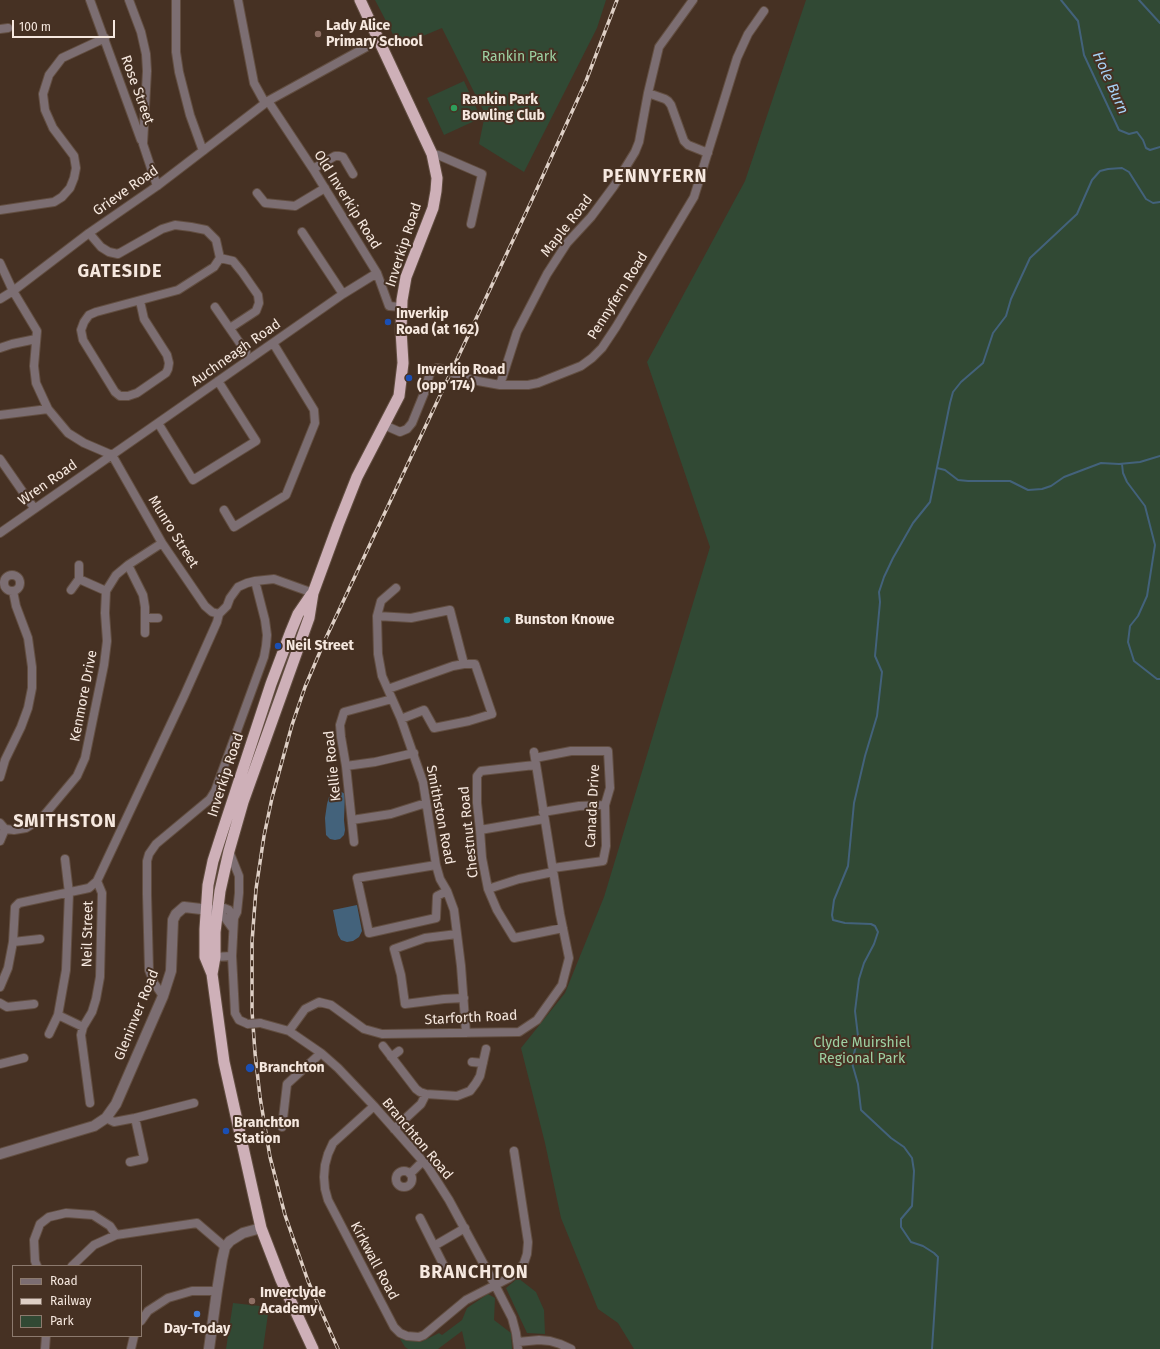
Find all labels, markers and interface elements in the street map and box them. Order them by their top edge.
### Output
scale bar [14,12,117,38]
place label: Lady Alice Primary School [326,18,423,50]
text: 100 m [19,20,51,34]
marker: Lady Alice Primary School [313,29,323,39]
park label: Rankin Park [482,49,556,65]
water label: Hole Burn [1088,49,1132,117]
street label: Rose Street [117,53,157,127]
place label: Rankin Park Bowling Club [462,92,545,124]
marker: Rankin Park Bowling Club [449,103,459,113]
street label: Old Inverkip Road [310,147,384,253]
street label: Grieve Road [90,162,162,220]
district label: PENNYFERN [602,166,708,188]
street label: Maple Road [537,191,597,261]
street label: Inverkip Road [382,201,426,289]
street label: Pennyfern Road [584,249,652,343]
district label: GATESIDE [77,261,163,283]
place label: Inverkip Road (at 162) [396,306,479,338]
street label: Auchneagh Road [188,316,284,390]
marker: Inverkip Road (at 162) [383,317,393,327]
place label: Inverkip Road (opp 174) [417,362,505,394]
marker: Inverkip Road (opp 174) [404,373,414,383]
street label: Wren Road [15,457,81,509]
street label: Munro Street [144,493,202,571]
place label: Bunston Knowe [515,612,615,628]
marker: Bunston Knowe [502,615,512,625]
place label: Neil Street [286,638,354,654]
marker: Neil Street [273,641,283,651]
street label: Kenmore Drive [67,649,101,743]
street label: Kellie Road [321,730,345,802]
street label: Inverkip Road [204,731,248,819]
street label: Smithston Road [422,764,458,866]
street label: Canada Drive [582,764,604,848]
street label: Chestnut Road [456,785,482,879]
district label: SMITHSTON [13,811,117,833]
street label: Neil Street [79,900,97,968]
street label: Gleninver Road [111,967,163,1063]
street label: Starforth Road [424,1007,518,1029]
park label: Clyde Muirshiel Regional Park [814,1035,910,1068]
place label: Branchton [259,1060,325,1076]
marker: Branchton [244,1062,256,1074]
street label: Branchton Road [378,1095,456,1183]
place label: Branchton Station [234,1115,300,1148]
marker: Branchton Station [221,1126,231,1136]
street label: Kirkwall Road [346,1219,402,1303]
district label: BRANCHTON [419,1262,529,1284]
legend [12,1265,142,1337]
text: Road [50,1274,78,1288]
place label: Inverclyde Academy [260,1285,326,1318]
text: Railway [50,1294,91,1308]
marker: Inverclyde Academy [247,1296,257,1306]
marker: Day-Today [192,1309,202,1319]
text: Park [50,1314,74,1328]
place label: Day-Today [164,1321,230,1337]

